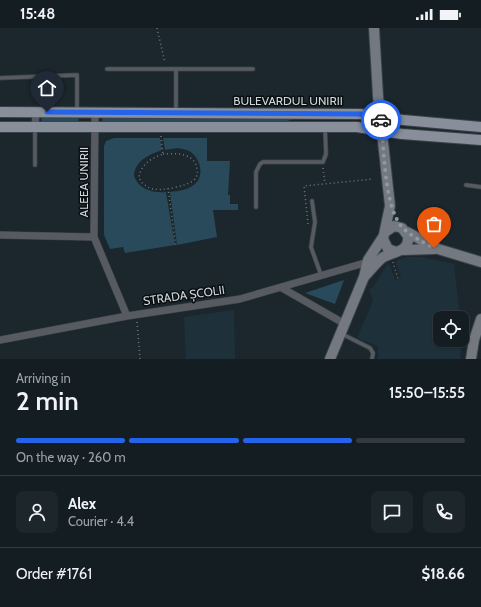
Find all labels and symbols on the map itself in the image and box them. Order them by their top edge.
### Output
pin [30,71,64,112]
street label: BULEVARDUL UNIRII [233,93,343,108]
courier [361,100,401,140]
street label: ALEEA UNIRII [76,147,91,217]
pin [417,207,451,248]
street label: STRADA ȘCOLII [142,282,226,309]

